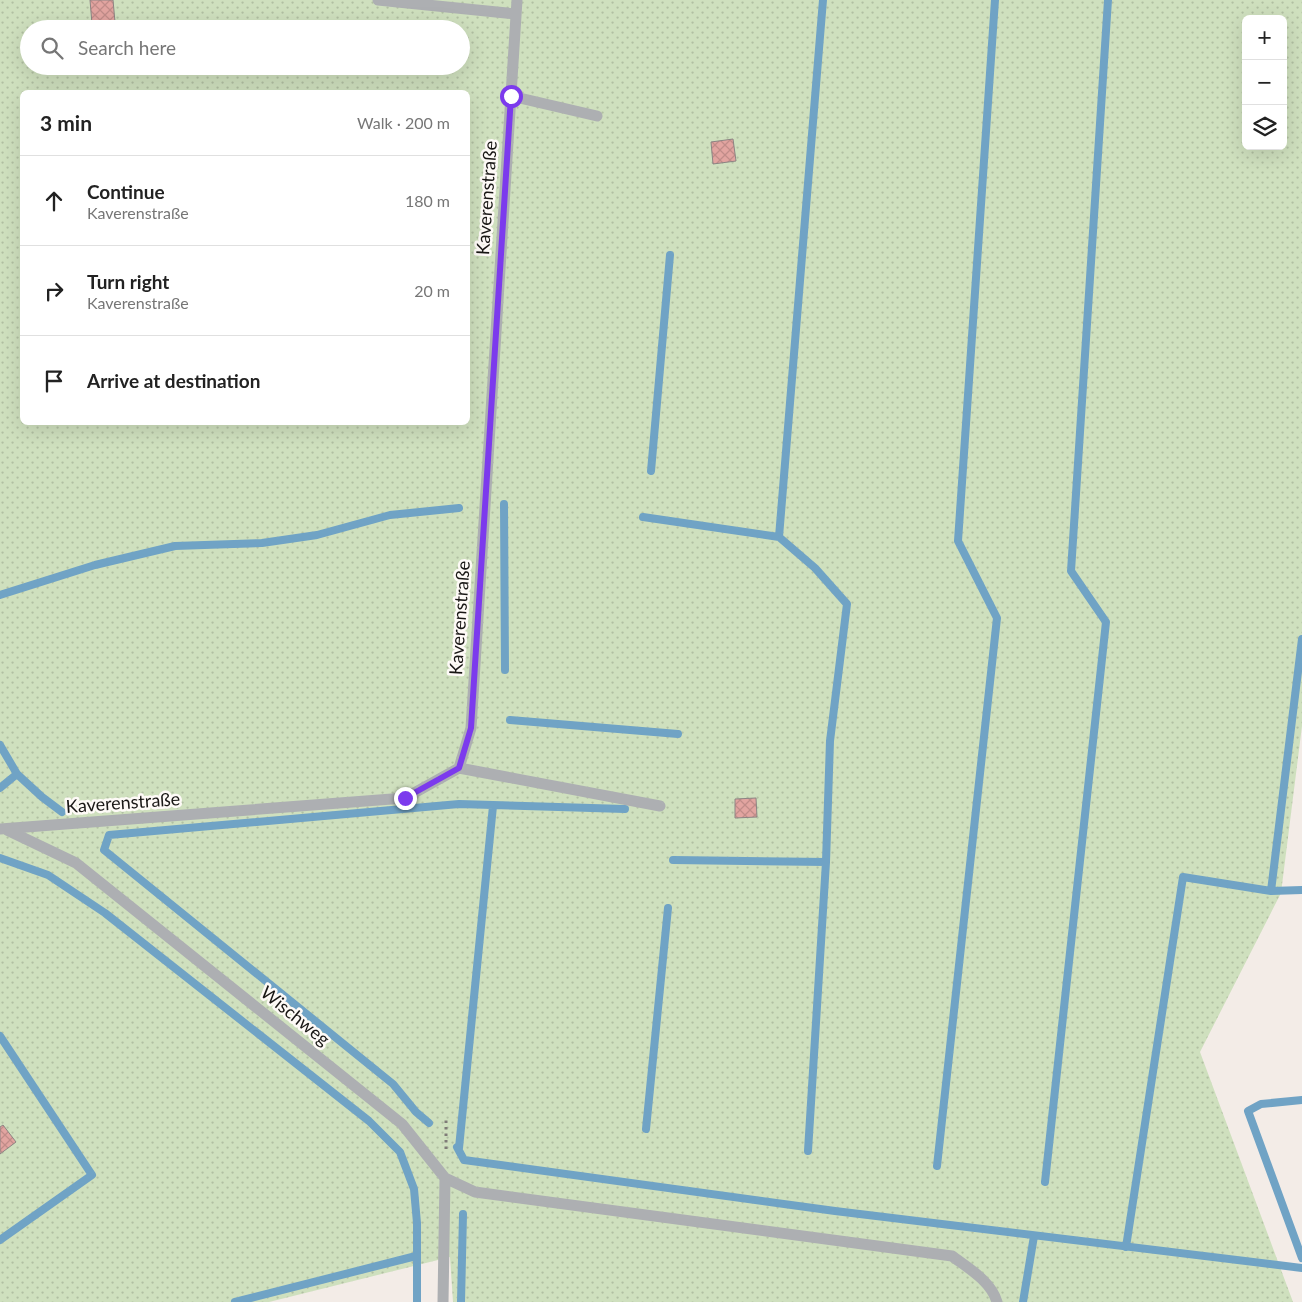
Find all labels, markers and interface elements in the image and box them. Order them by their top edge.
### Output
map controls [1242,15,1287,150]
button: + [1242,15,1287,60]
search box [20,20,470,75]
icon: search [38,34,66,62]
text: Search here [78,36,176,59]
button: − [1242,60,1287,105]
route start [500,85,523,108]
button: layers [1242,105,1287,150]
text: 3 min [40,110,92,135]
text: Walk · 200 m [357,113,450,132]
street label: Kaverenstraße [471,140,501,256]
text: Continue [87,180,165,203]
icon: ahead [40,187,68,215]
text: 180 m [405,191,450,210]
text: Kaverenstraße [87,203,189,222]
text: Turn right [87,270,169,293]
icon: right [40,277,68,305]
text: 20 m [414,281,450,300]
text: Kaverenstraße [87,293,189,312]
icon: arrive [40,367,68,395]
text: Arrive at destination [87,369,260,392]
street label: Kaverenstraße [444,560,474,676]
street label: Kaverenstraße [65,787,181,817]
route end [394,787,417,810]
street label: Wischweg [257,981,334,1050]

